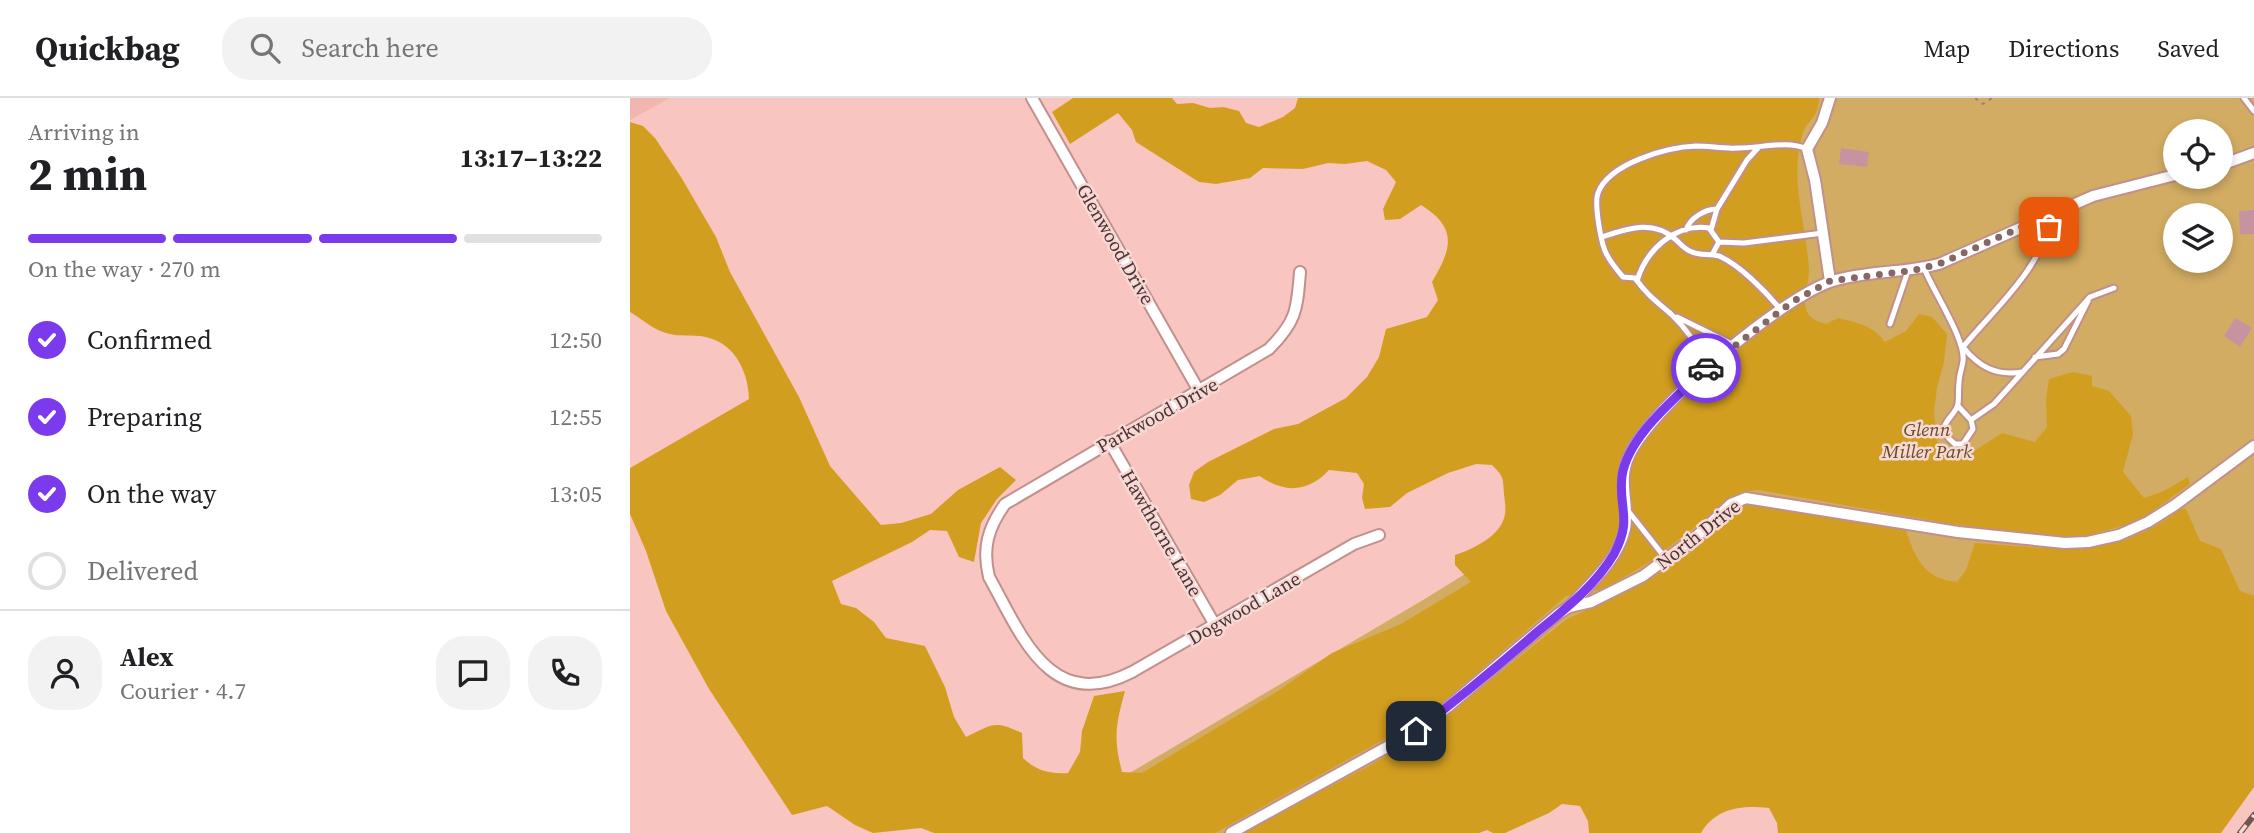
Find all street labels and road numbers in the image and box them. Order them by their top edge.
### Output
street label: Glenwood Drive [1071,179,1161,309]
street label: Parkwood Drive [1092,371,1222,459]
street label: Hawthorne Lane [1115,465,1209,601]
street label: North Drive [1650,493,1746,575]
street label: Dogwood Lane [1183,565,1305,651]

